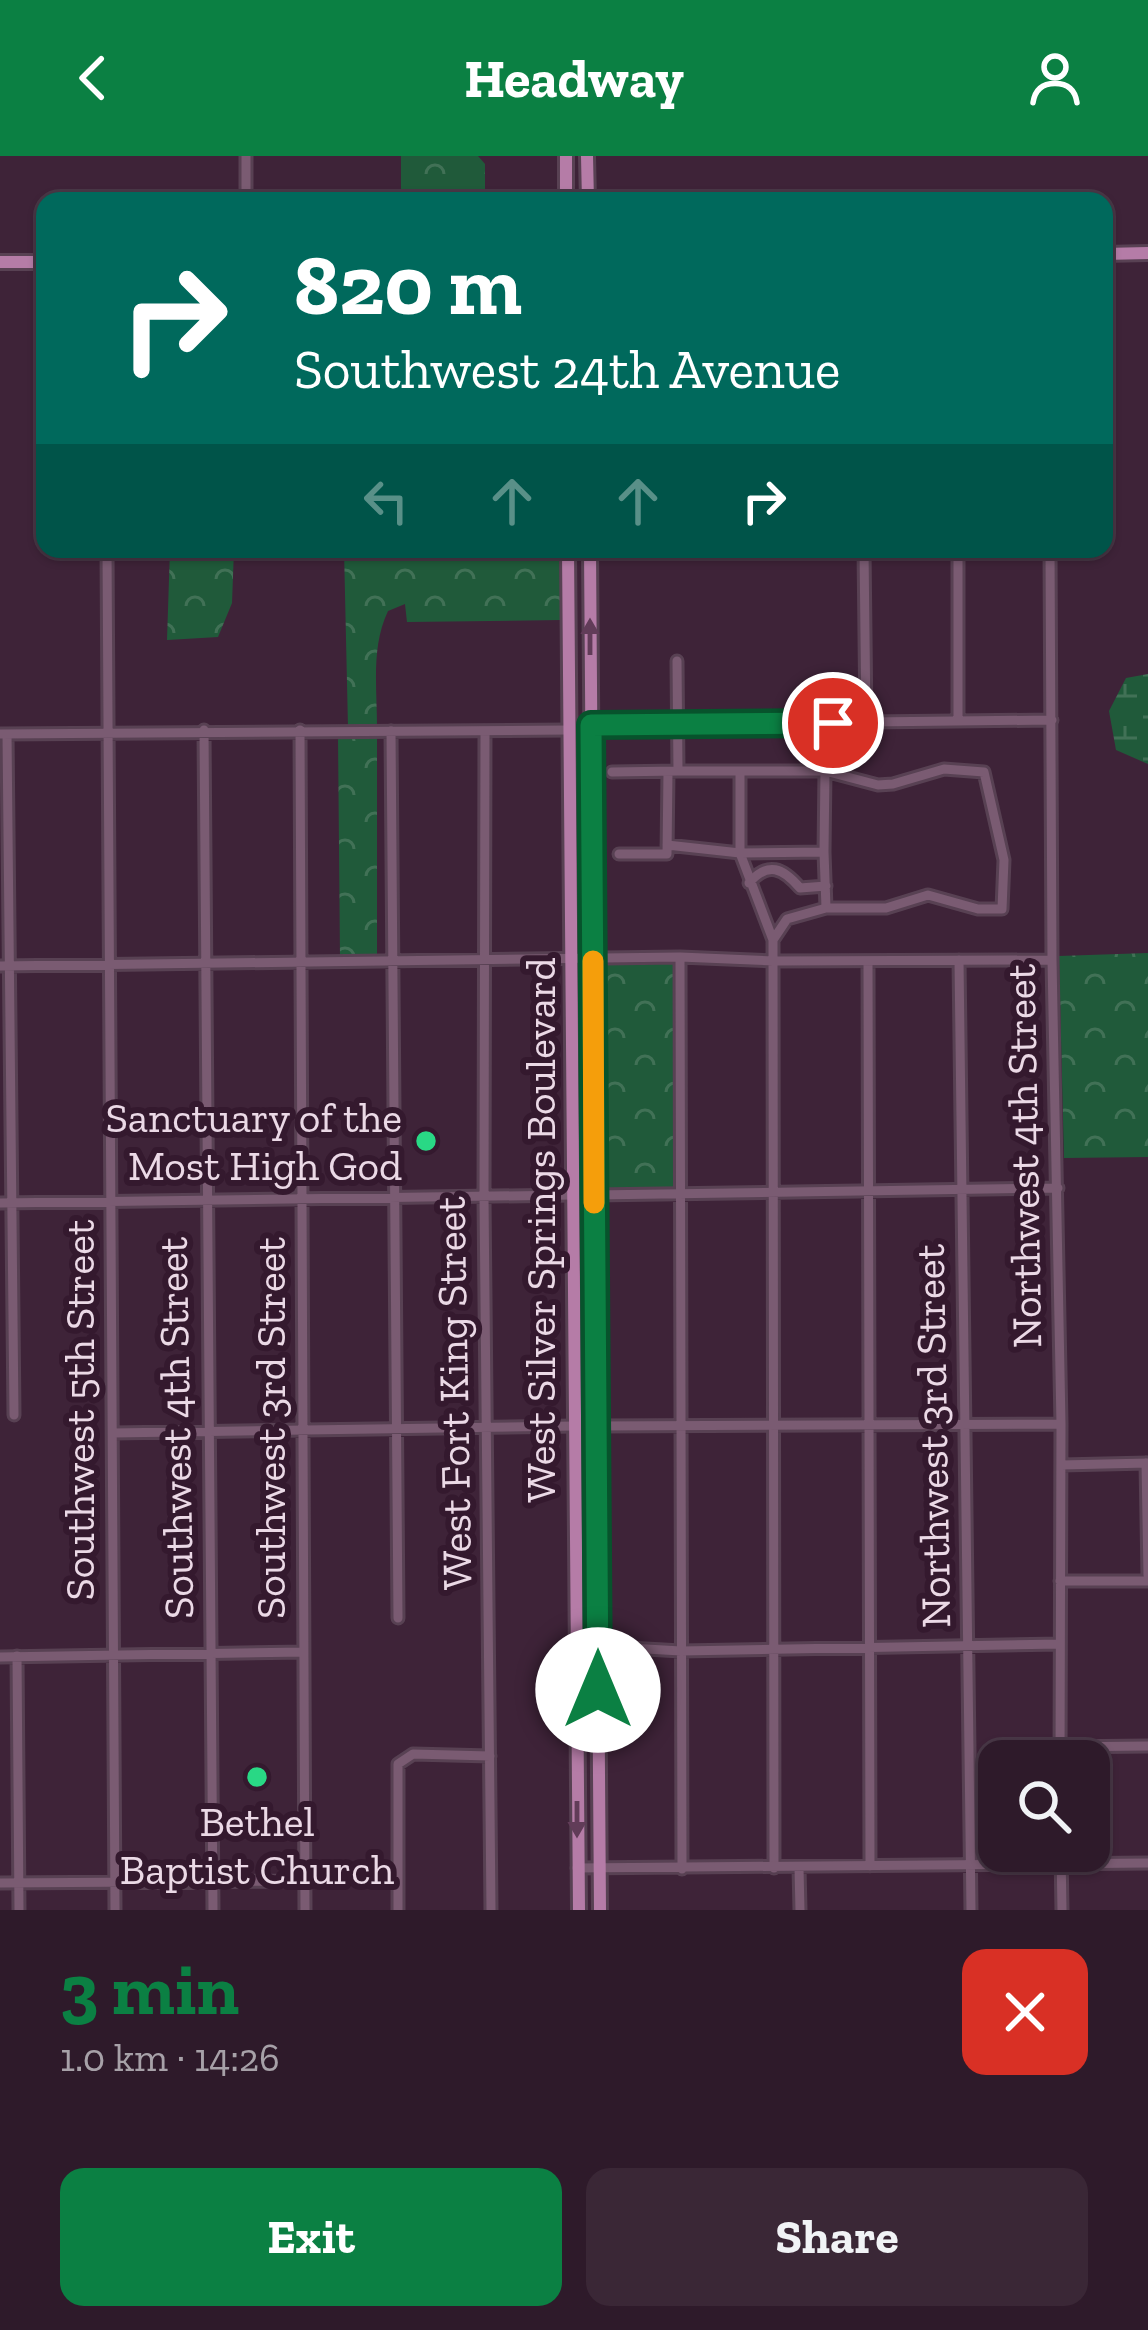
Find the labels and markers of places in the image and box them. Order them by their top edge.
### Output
pin [782,672,884,774]
place label: Sanctuary of the Most High God [105,1092,402,1191]
marker: Sanctuary of the Most High God [413,1128,439,1154]
marker: Bethel Baptist Church [244,1764,270,1790]
place label: Bethel Baptist Church [120,1796,395,1895]

